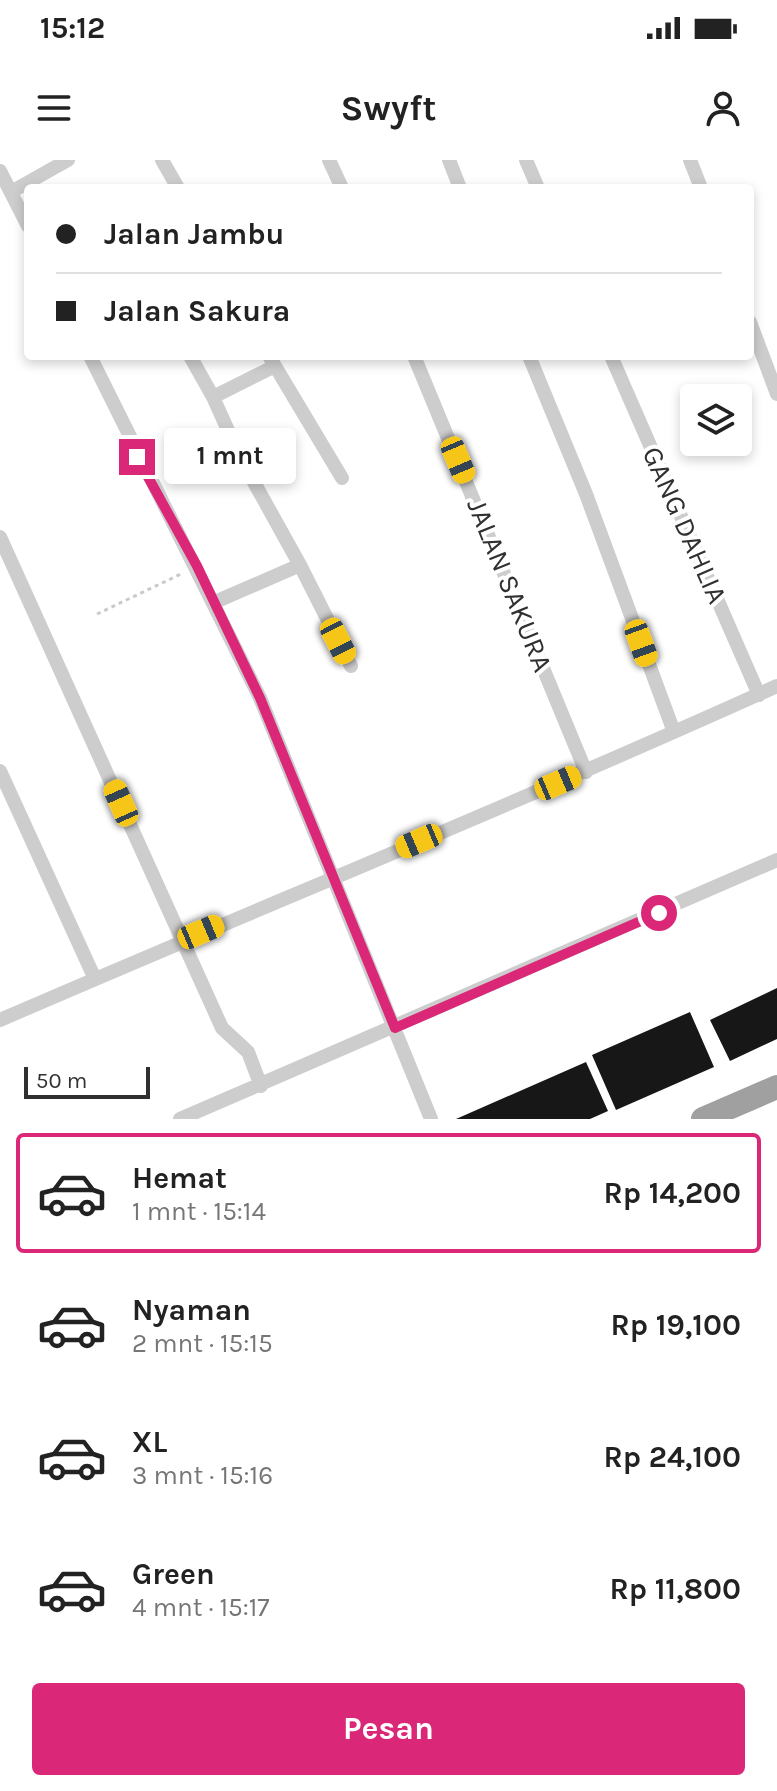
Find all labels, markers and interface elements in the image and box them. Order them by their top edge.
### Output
text: 15:12 [40,10,105,46]
icon: menu [32,86,76,130]
icon: person [701,86,745,130]
text: Swyft [341,87,436,129]
text: Jalan Jambu [104,216,284,252]
text: Jalan Sakura [104,293,290,329]
map controls [680,384,752,456]
button: layers [680,384,752,456]
callout: 1 mnt [165,429,297,485]
car [438,433,478,487]
route end [119,439,155,475]
text: 1 mnt [197,440,263,471]
street label: GANG DAHLIA [636,441,734,609]
street label: JALAN SAKURA [460,494,560,676]
car [316,614,360,668]
car [622,616,660,670]
car [531,763,585,803]
car [100,776,142,830]
car [392,821,446,861]
route start [641,895,677,931]
car [174,912,228,952]
scale bar [24,1063,150,1099]
text: 50 m [36,1068,87,1094]
icon: car [36,1157,108,1229]
text: Hemat [132,1160,227,1196]
text: Rp 14,200 [604,1175,741,1211]
text: 1 mnt · 15:14 [132,1196,266,1227]
icon: car [36,1289,108,1361]
text: Nyaman [132,1292,251,1328]
text: Rp 19,100 [611,1307,741,1343]
text: 2 mnt · 15:15 [132,1328,273,1359]
icon: car [36,1421,108,1493]
text: XL [132,1424,167,1460]
text: Rp 24,100 [604,1439,741,1475]
text: 3 mnt · 15:16 [132,1460,273,1491]
icon: car [36,1553,108,1625]
text: Green [132,1556,215,1592]
text: Rp 11,800 [609,1571,741,1607]
text: 4 mnt · 15:17 [132,1592,270,1623]
button: Pesan [32,1683,745,1775]

